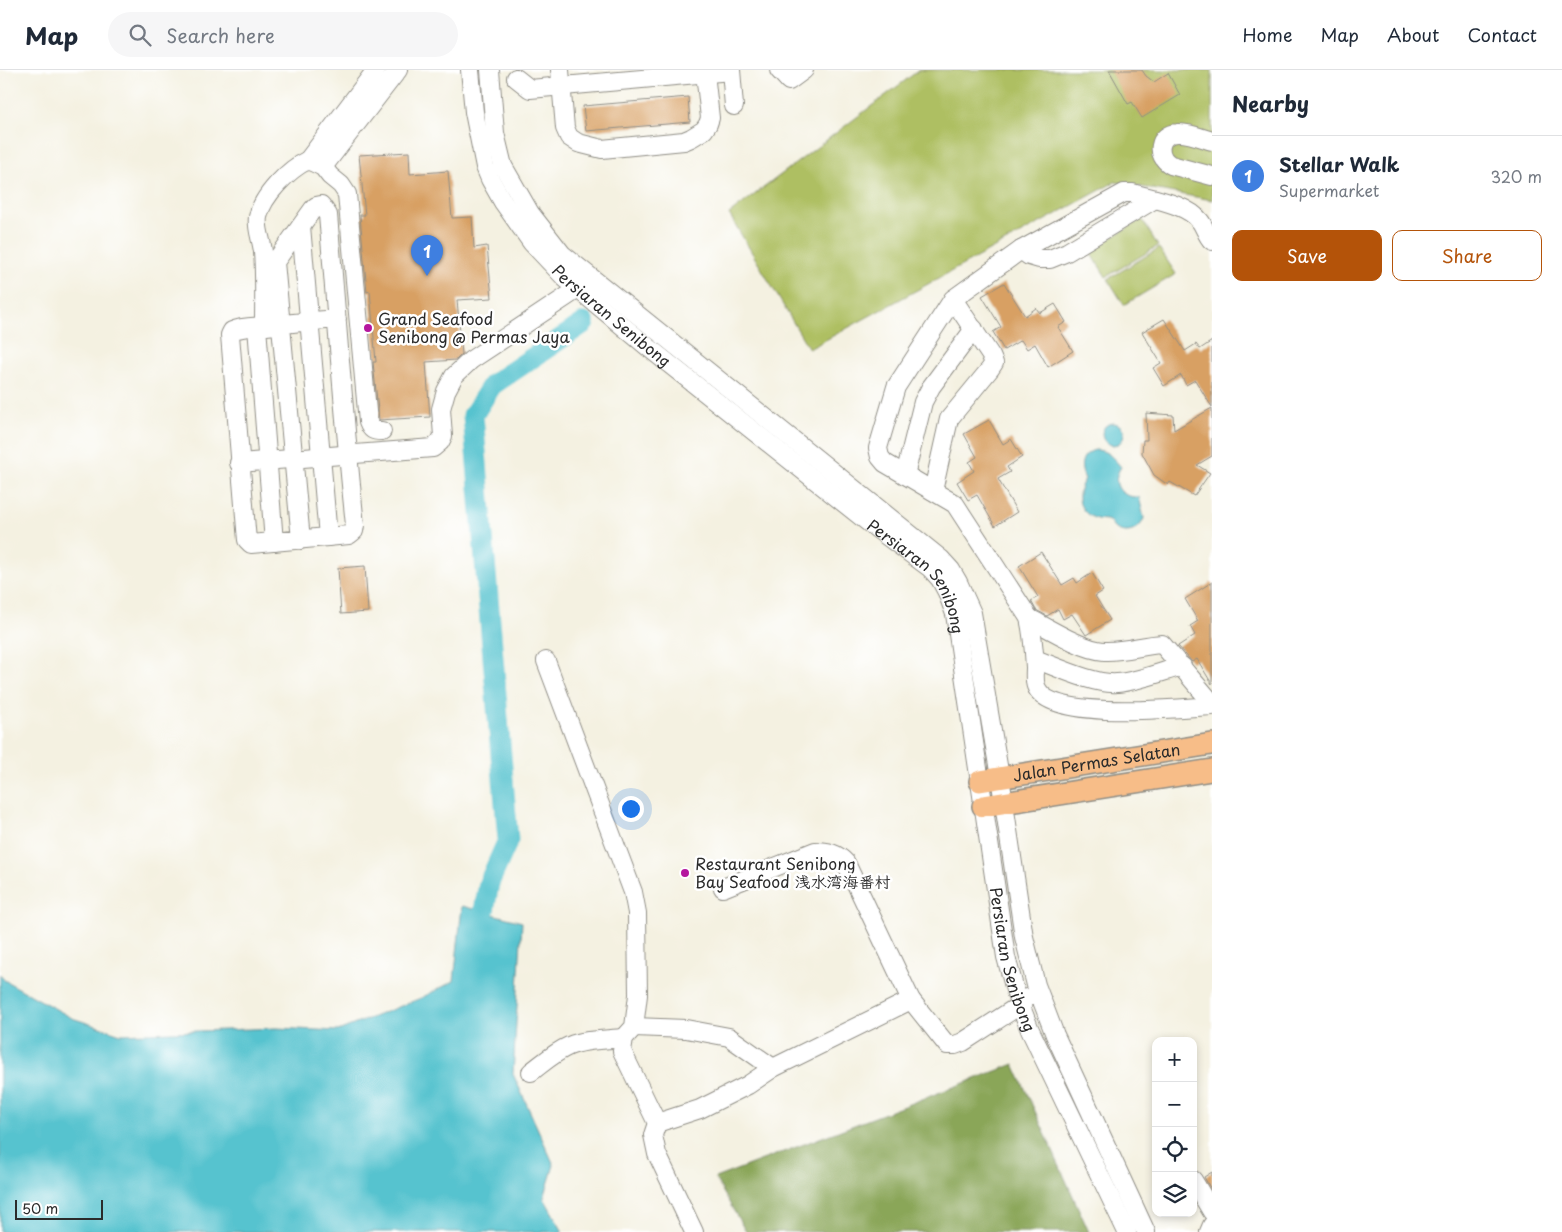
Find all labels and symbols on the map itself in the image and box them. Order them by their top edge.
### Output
pin: 1 [411,235,443,276]
street label: Persiaran Senibong [547,259,677,372]
place label: Grand Seafood Senibong @ Permas Jaya [378,306,570,348]
marker: Grand Seafood Senibong @ Permas Jaya [362,322,374,334]
street label: Persiaran Senibong [863,513,971,635]
street label: Jalan Permas Selatan [1011,736,1182,787]
your location [618,796,644,822]
place label: Restaurant Senibong Bay Seafood 浅水湾海番村 [695,851,891,893]
marker: Restaurant Senibong Bay Seafood 浅水湾海番村 [679,867,691,879]
street label: Persiaran Senibong [985,885,1043,1035]
scale bar [15,1197,102,1220]

